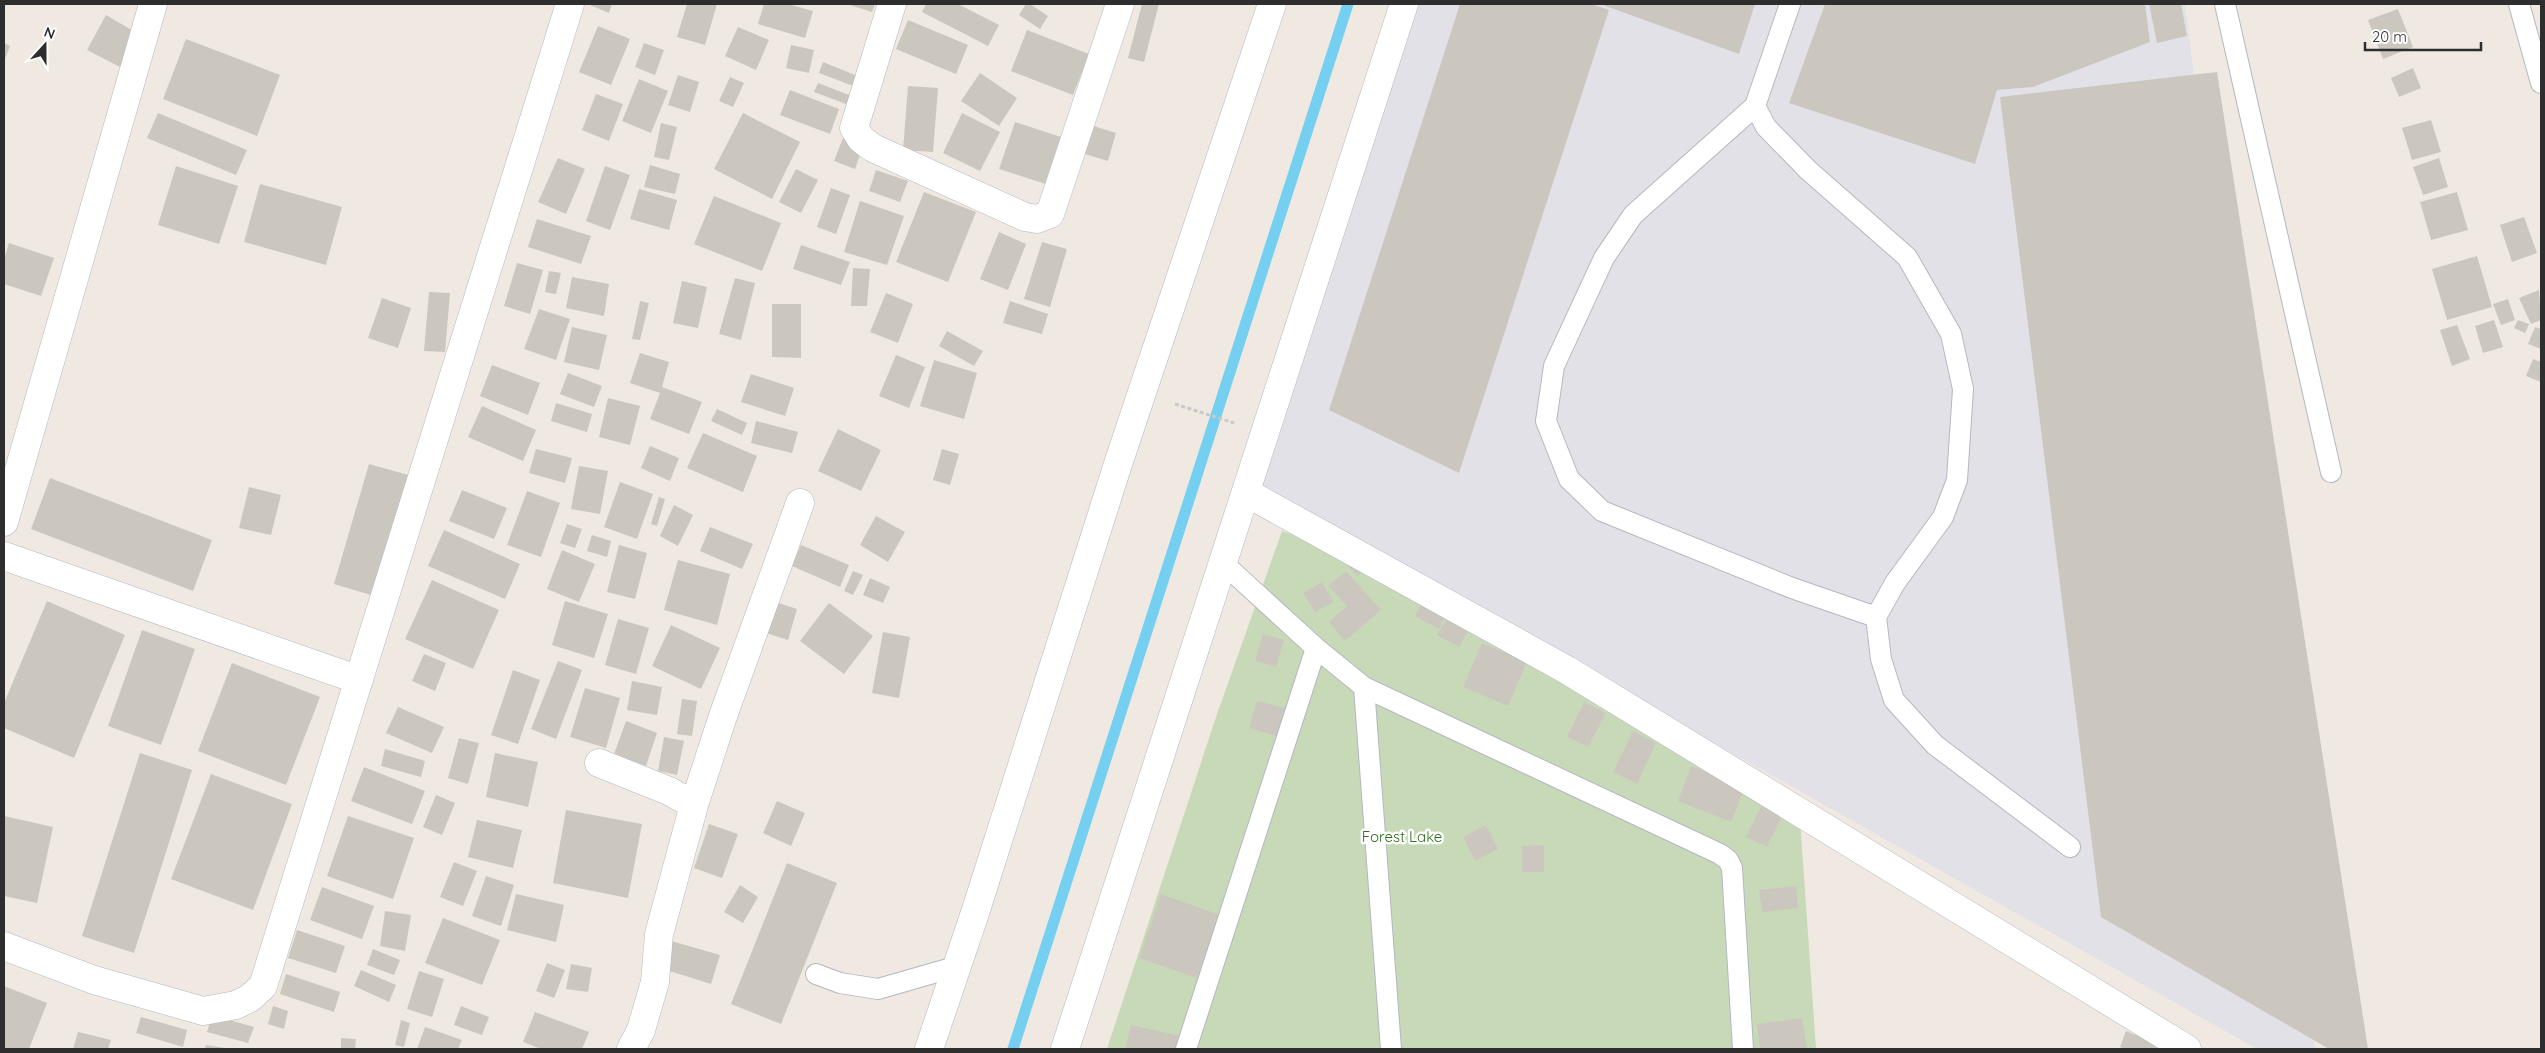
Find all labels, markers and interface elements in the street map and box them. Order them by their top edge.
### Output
north arrow [20,20,70,70]
scale bar [2365,20,2481,52]
text: N [42,23,58,43]
text: 20 m [2372,27,2407,46]
park label: Forest Lake [1362,827,1442,846]

